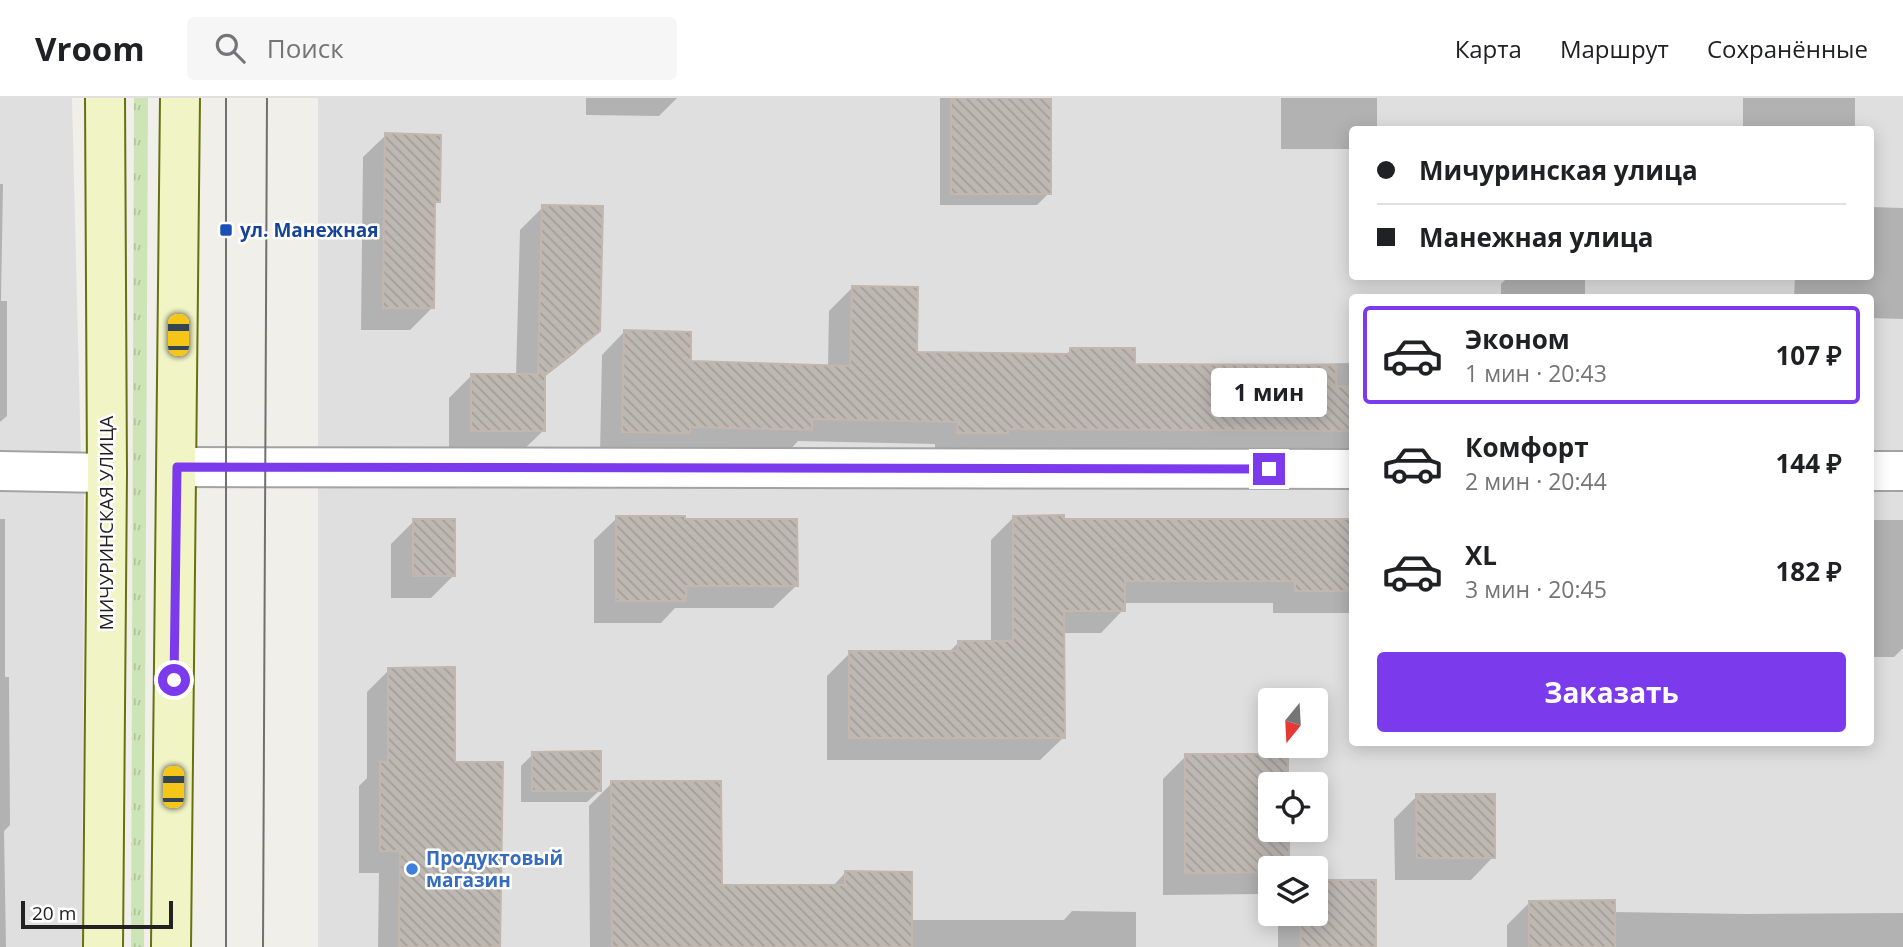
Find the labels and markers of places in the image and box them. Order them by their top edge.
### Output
place label: ул. Манежная [240,217,379,243]
marker: ул. Манежная [218,222,234,238]
place label: Продуктовый магазин [426,845,563,893]
marker: Продуктовый магазин [404,861,420,877]

